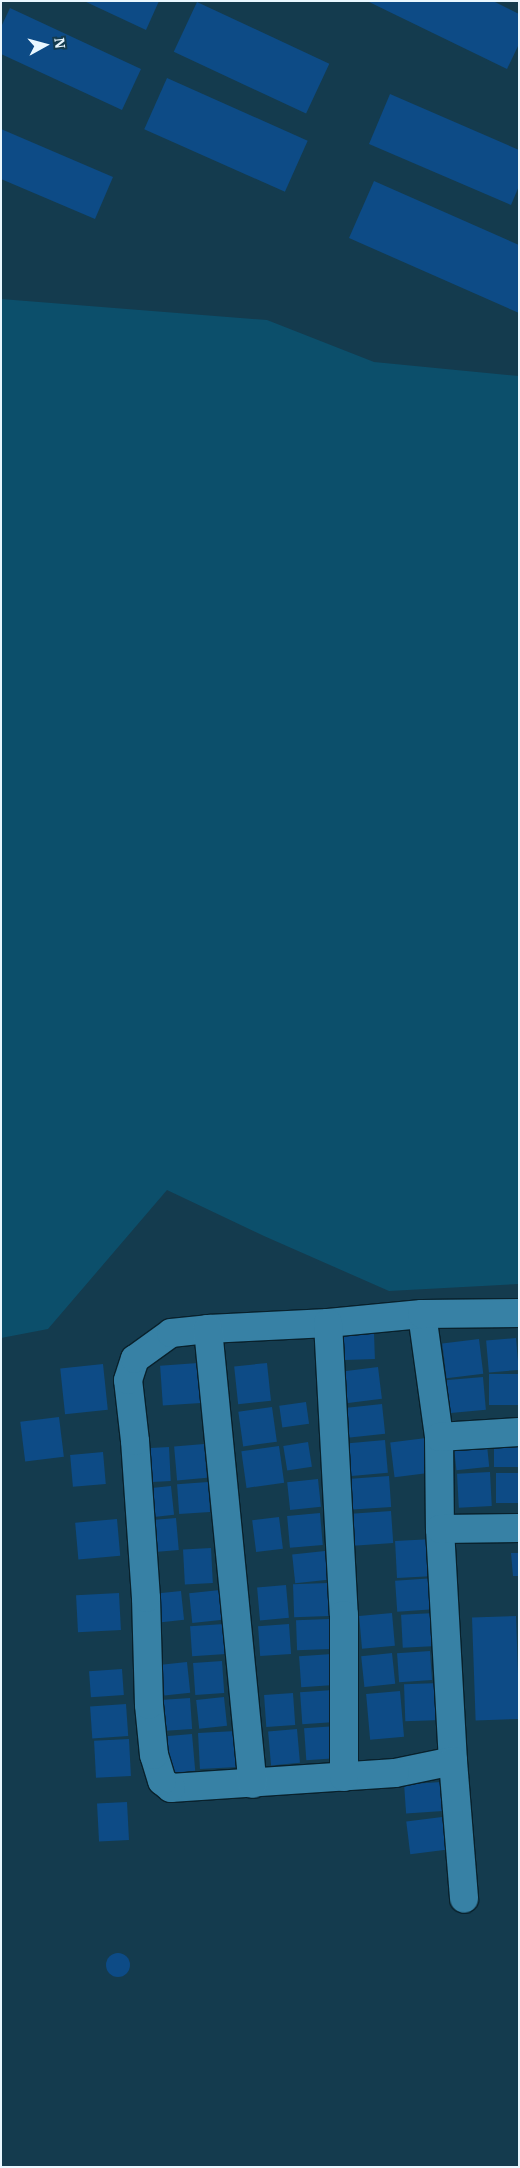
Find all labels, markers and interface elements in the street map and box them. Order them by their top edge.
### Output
north arrow [20,20,70,70]
text: N [50,37,69,50]

